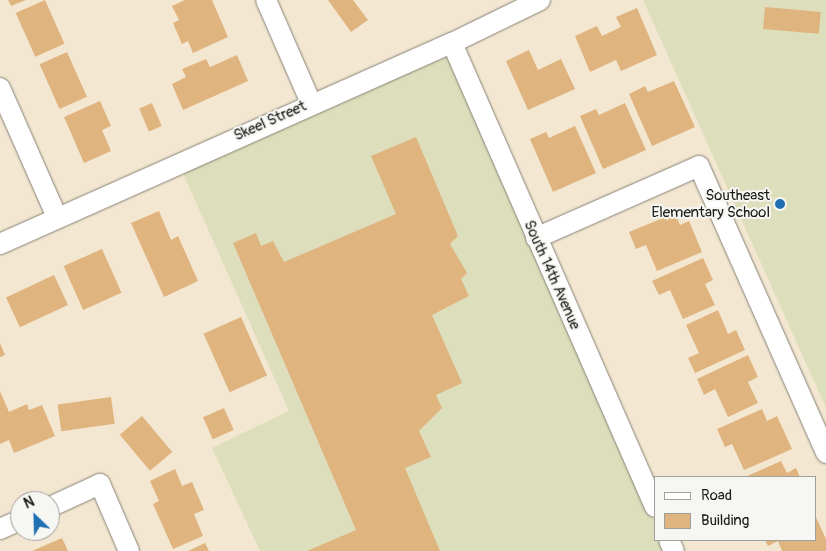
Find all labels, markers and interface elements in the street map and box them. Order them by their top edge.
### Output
street label: Skeel Street [231,97,309,145]
place label: Southeast Elementary School [652,186,770,221]
marker: Southeast Elementary School [774,198,786,210]
street label: South 14th Avenue [520,218,584,332]
legend [654,476,816,541]
text: Road [701,486,732,505]
north arrow [10,491,60,541]
text: N [21,493,37,512]
text: Building [701,511,749,530]

